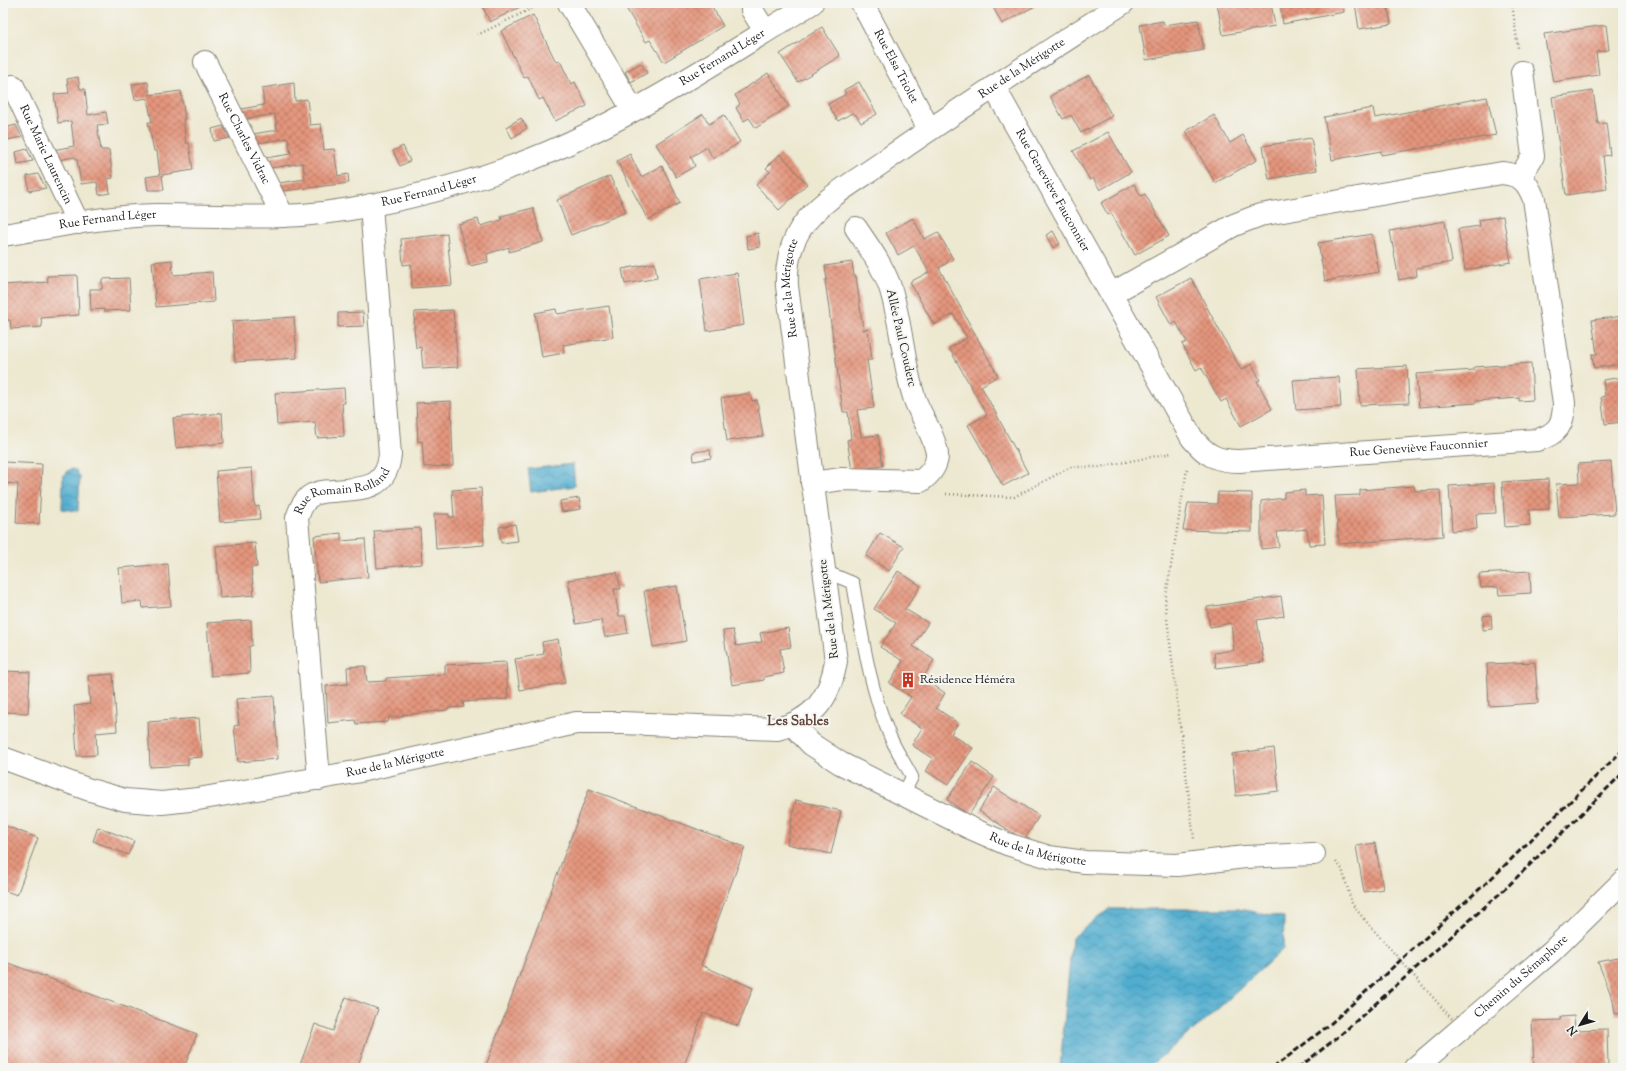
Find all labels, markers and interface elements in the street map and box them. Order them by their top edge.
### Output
street label: Rue Fernand Léger [676,24,769,91]
street label: Rue Elsa Triolet [869,26,923,107]
street label: Rue de la Mérigotte [975,33,1069,103]
street label: Rue Charles Vidrac [213,90,275,188]
street label: Rue Marie Laurencin [14,102,77,207]
street label: Rue Geneviève Fauconnier [1011,126,1095,256]
street label: Rue Fernand Léger [380,170,479,212]
street label: Rue Fernand Léger [58,206,157,234]
street label: Rue de la Mérigotte [778,235,804,339]
street label: Allée Paul Couderc [881,287,921,389]
street label: Rue Geneviève Fauconnier [1349,434,1489,462]
street label: Rue Romain Rolland [290,465,395,517]
street label: Rue de la Mérigotte [814,558,844,660]
building icon: Résidence Héméra [899,671,917,689]
place label: Résidence Héméra [920,671,1016,689]
district label: Les Sables [767,712,829,732]
street label: Rue de la Mérigotte [345,743,446,782]
street label: Rue de la Mérigotte [986,828,1088,871]
street label: Chemin du Sémaphore [1470,930,1573,1023]
north arrow [1560,1005,1600,1045]
text: N [1564,1022,1582,1040]

